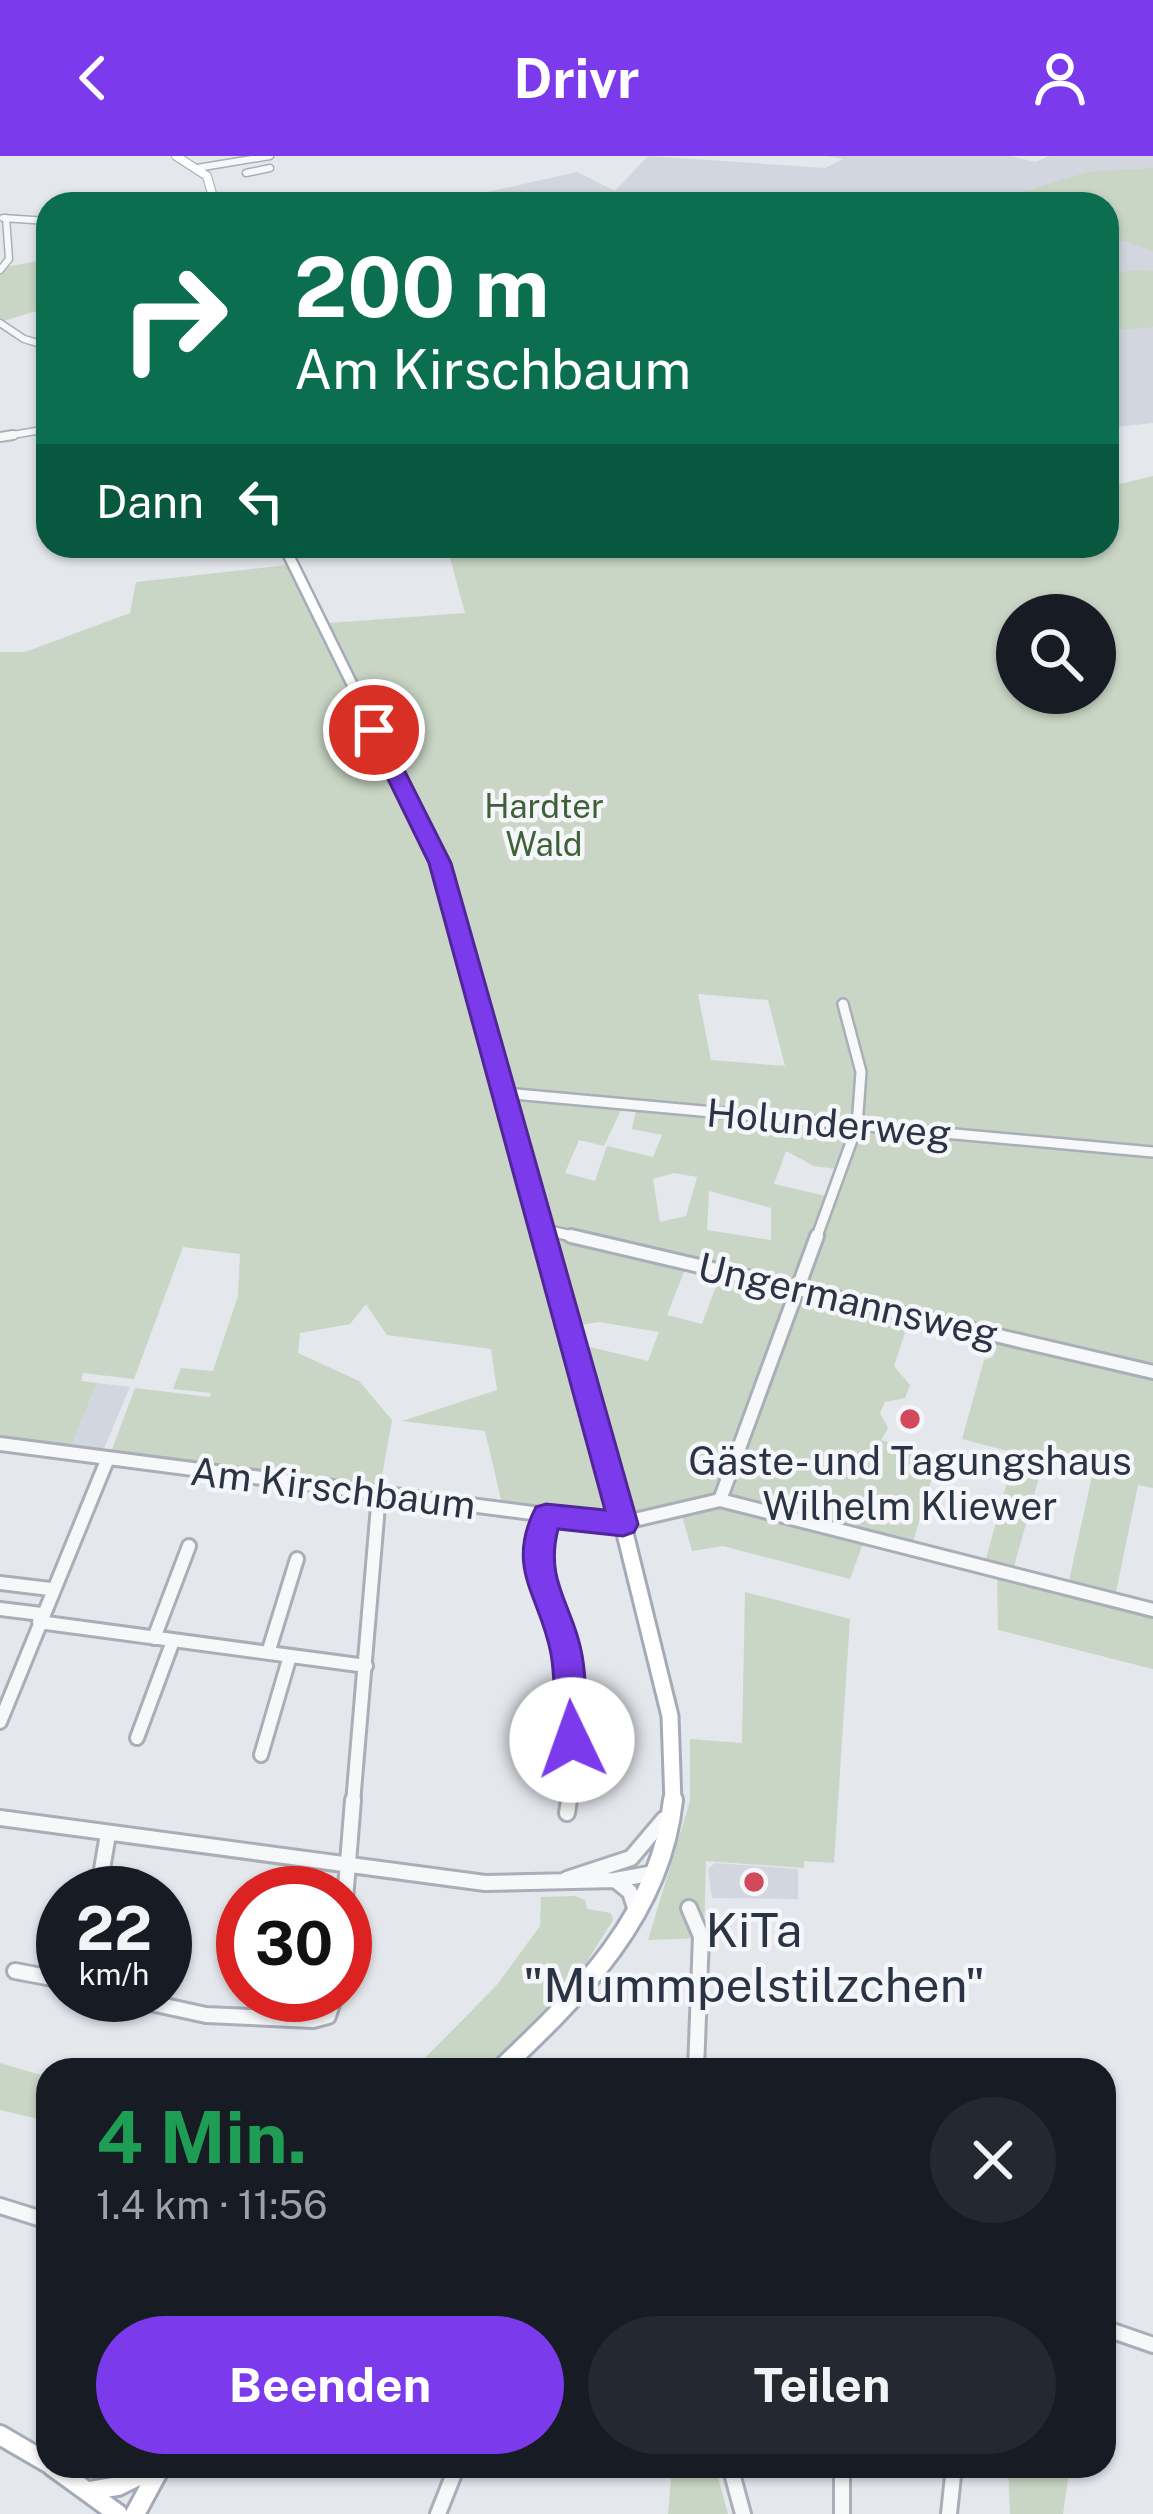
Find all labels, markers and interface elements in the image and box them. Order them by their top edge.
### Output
icon: back [60,45,126,111]
icon: person [1027,45,1093,111]
text: Drivr [514,47,639,110]
text: 200 m [294,237,550,336]
icon: right [96,240,252,396]
text: Am Kirschbaum [294,338,691,401]
icon: left [228,468,294,534]
text: Dann [96,475,204,528]
map controls [996,594,1116,714]
button: search [996,594,1116,714]
pin [323,679,425,781]
icon: arrive [341,697,407,763]
park label: Hardter Wald [484,787,604,863]
street label: Holunderweg [705,1089,953,1157]
street label: Ungermannsweg [693,1243,1003,1357]
marker: Gäste- und Tagungshaus Wilhelm Kliewer [897,1406,923,1432]
place label: Gäste- und Tagungshaus Wilhelm Kliewer [688,1438,1132,1529]
street label: Am Kirschbaum [188,1448,478,1528]
position arrow [509,1677,635,1803]
speed limit sign: 30 [216,1866,372,2022]
marker: KiTa "Mummpelstilzchen" [741,1869,767,1895]
text: 22 [76,1893,152,1964]
place label: KiTa "Mummpelstilzchen" [523,1901,985,2013]
text: km/h [79,1956,149,1992]
text: 4 Min. [96,2095,307,2179]
button: close [930,2097,1056,2223]
text: 1.4 km · 11:56 [96,2182,327,2228]
button: Beenden [96,2316,564,2454]
button: Teilen [588,2316,1056,2454]

